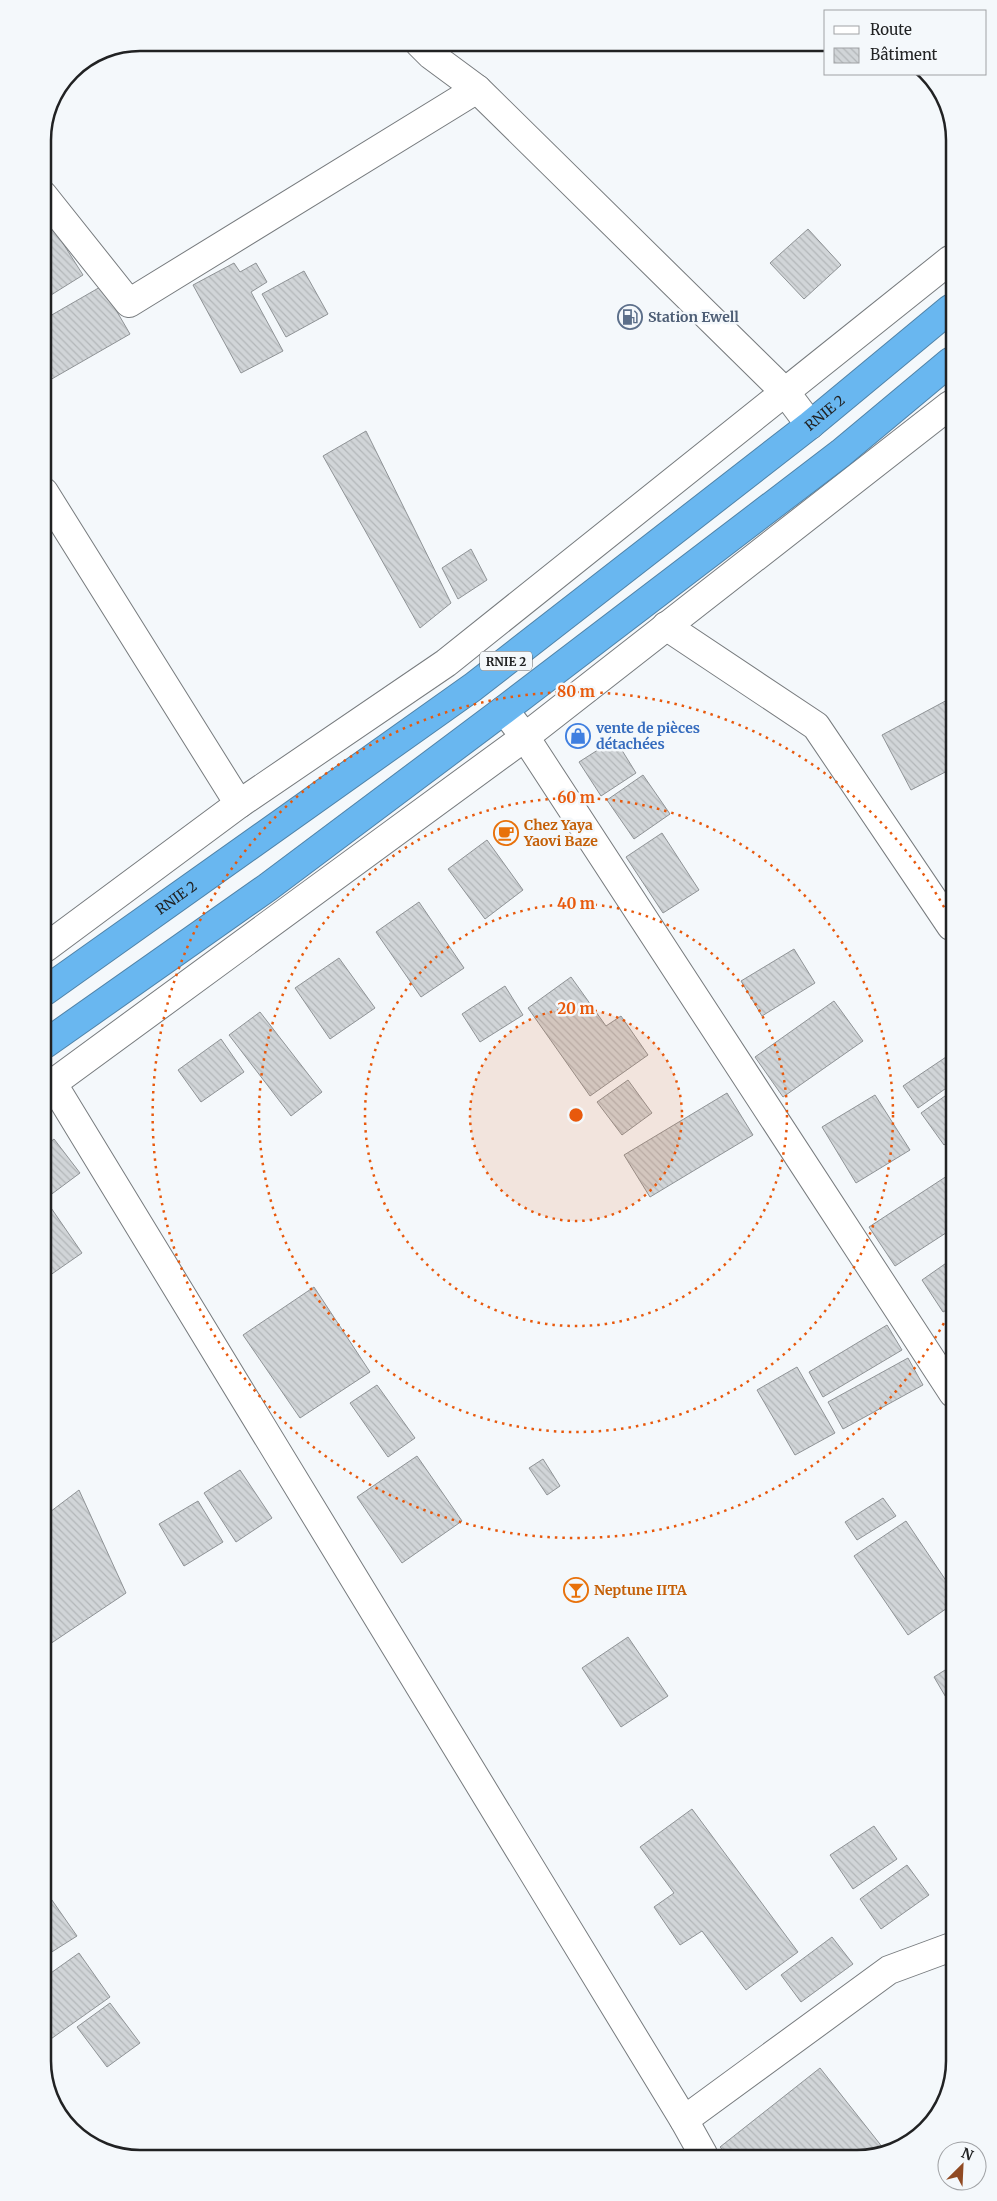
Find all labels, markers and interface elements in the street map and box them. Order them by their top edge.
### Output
legend [824,10,987,75]
text: Route [870,20,912,39]
text: Bâtiment [870,45,938,64]
fuel station icon: Station Ewell [617,304,643,330]
place label: Station Ewell [648,308,739,326]
street label: RNIE 2 [801,391,848,435]
road number: RNIE 2 [480,651,532,670]
text: 80 m [557,682,595,701]
place label: vente de pièces détachées [595,719,700,753]
shop icon: vente de pièces détachées [565,723,591,749]
text: 60 m [557,788,595,807]
place label: Chez Yaya Yaovi Baze [523,816,598,850]
cafe icon: Chez Yaya Yaovi Baze [493,820,519,846]
street label: RNIE 2 [152,877,200,919]
text: 40 m [557,894,595,913]
text: 20 m [557,999,595,1018]
centre of rings [567,1106,585,1124]
bar icon: Neptune IITA [563,1577,589,1603]
place label: Neptune IITA [594,1581,688,1599]
north arrow [937,2141,987,2191]
text: N [959,2144,976,2165]

